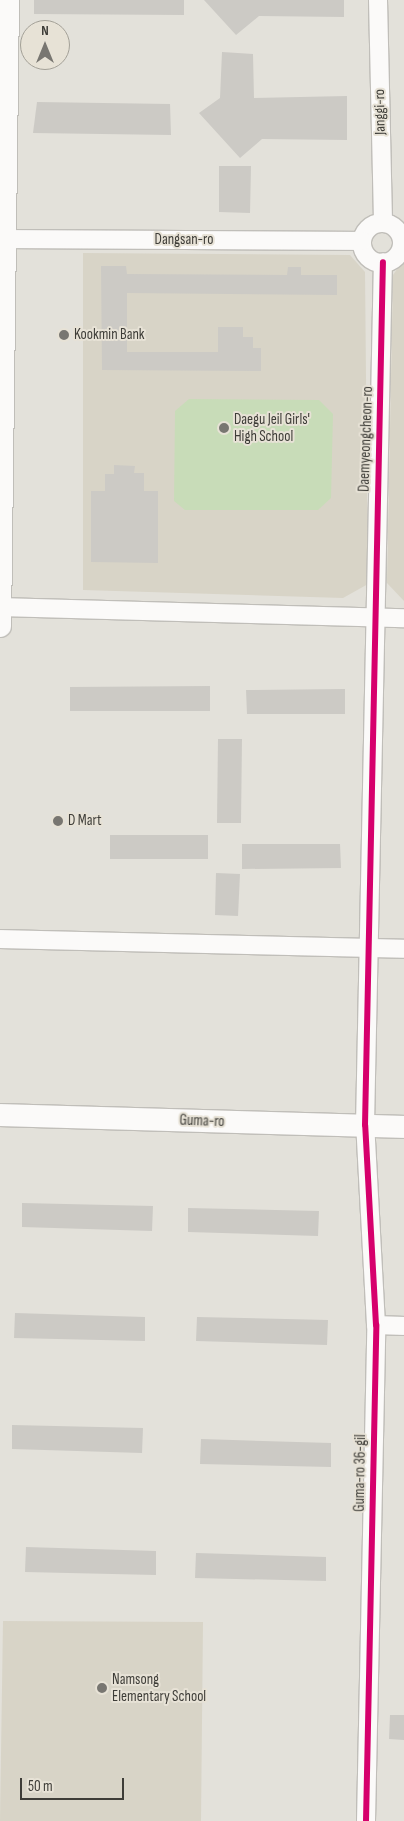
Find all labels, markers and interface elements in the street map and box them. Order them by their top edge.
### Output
north arrow [20,20,70,70]
text: N [41,22,49,39]
street label: Janggi-ro [371,89,389,135]
street label: Dangsan-ro [155,231,213,249]
place label: Kookmin Bank [74,326,145,344]
marker: Kookmin Bank [58,329,70,341]
street label: Daemyeongcheon-ro [355,386,377,492]
place label: Daegu Jeil Girls' High School [234,410,310,445]
marker: Daegu Jeil Girls' High School [218,422,230,434]
place label: D Mart [68,812,102,830]
marker: D Mart [52,815,64,827]
street label: Guma-ro [179,1111,225,1131]
street label: Guma-ro 36-gil [350,1434,370,1512]
place label: Namsong Elementary School [112,1670,206,1705]
marker: Namsong Elementary School [96,1682,108,1694]
scale bar [22,1768,126,1800]
text: 50 m [28,1777,53,1796]

